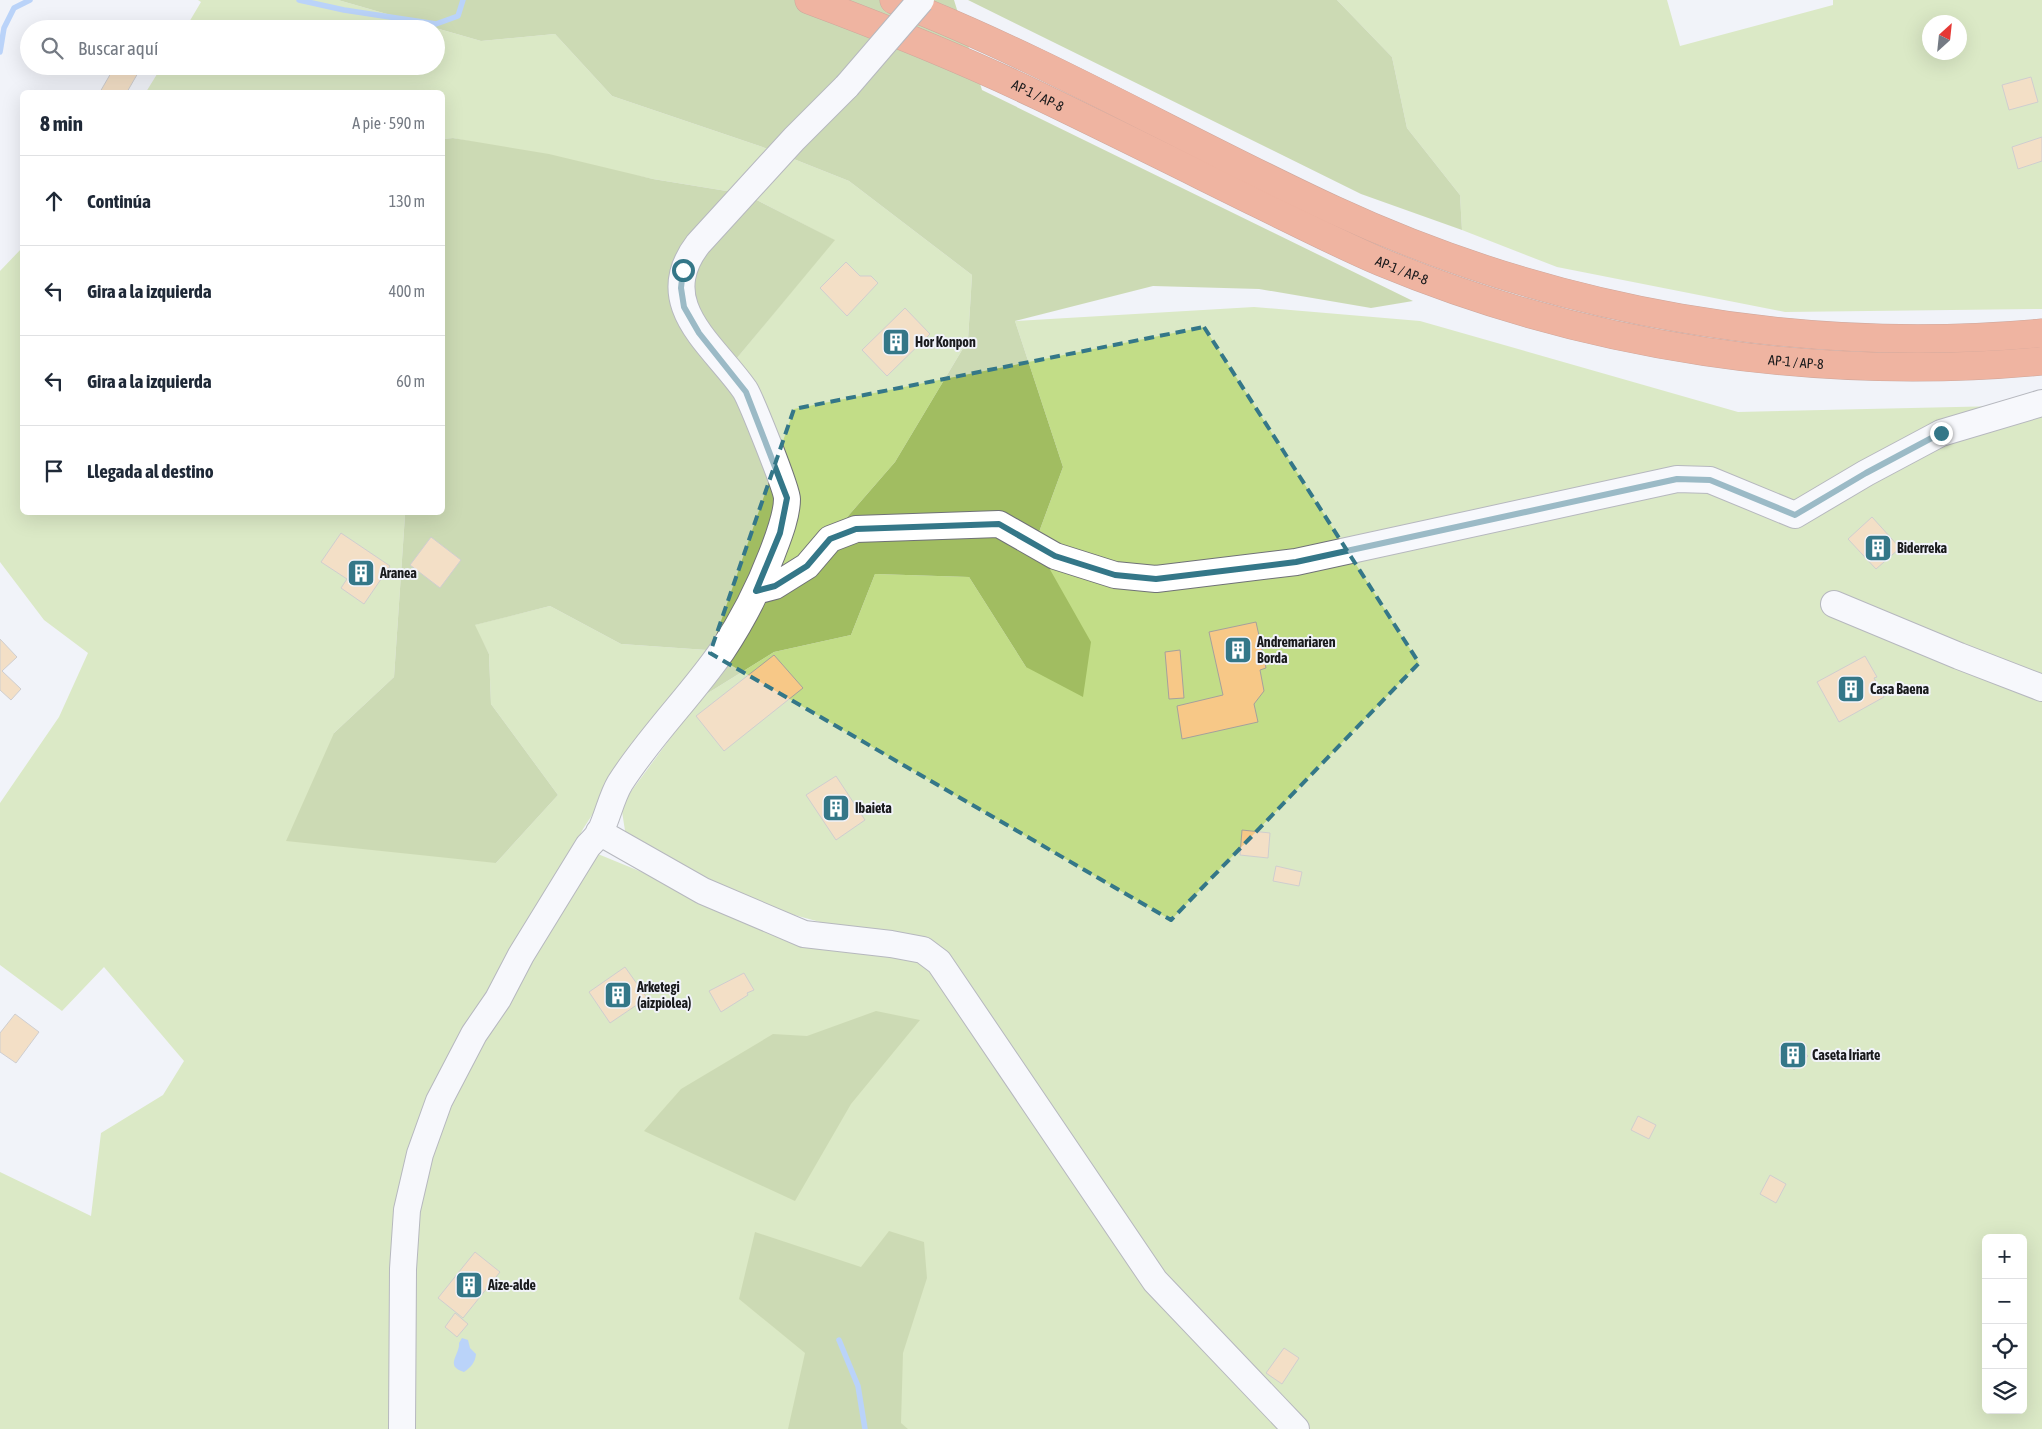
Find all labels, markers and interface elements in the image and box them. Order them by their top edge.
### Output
north arrow [1922,15,1967,60]
search box [20,20,445,75]
icon: search [38,34,66,62]
text: Buscar aquí [78,37,158,59]
street label: AP-1 / AP-8 [1009,76,1067,115]
text: 8 min [40,111,83,135]
text: A pie · 590 m [352,114,425,132]
icon: ahead [40,187,68,215]
text: Continúa [87,190,151,212]
text: 130 m [389,192,425,210]
street label: AP-1 / AP-8 [1373,253,1431,288]
route start [672,259,695,282]
icon: left [40,277,68,305]
text: Gira a la izquierda [87,280,212,302]
text: 400 m [389,282,425,300]
building icon: Hor Konpon [881,327,911,357]
place label: Hor Konpon [915,334,976,350]
street label: AP-1 / AP-8 [1767,352,1825,372]
icon: left [40,367,68,395]
text: Gira a la izquierda [87,370,212,392]
text: 60 m [396,372,425,390]
route end [1930,422,1953,445]
icon: arrive [40,457,68,485]
text: Llegada al destino [87,460,214,482]
building icon: Biderreka [1863,533,1893,563]
place label: Biderreka [1897,540,1948,556]
building icon: Aranea [346,558,376,588]
place label: Aranea [379,565,417,581]
place label: Andremariaren Borda [1256,634,1336,666]
building icon: Andremariaren Borda [1223,635,1253,665]
building icon: Casa Baena [1836,674,1866,704]
place label: Casa Baena [1870,681,1929,697]
building icon: Ibaieta [821,793,851,823]
place label: Ibaieta [855,800,892,816]
place label: Arketegi (aizpiolea) [636,979,691,1011]
building icon: Arketegi (aizpiolea) [603,980,633,1010]
building icon: Caseta Iriarte [1778,1040,1808,1070]
place label: Caseta Iriarte [1812,1047,1880,1063]
map controls [1982,1234,2027,1414]
button: + [1982,1234,2027,1279]
building icon: Aize-alde [454,1270,484,1300]
place label: Aize-alde [487,1277,536,1293]
button: − [1982,1279,2027,1324]
button: locate [1982,1324,2027,1369]
button: layers [1982,1369,2027,1414]

